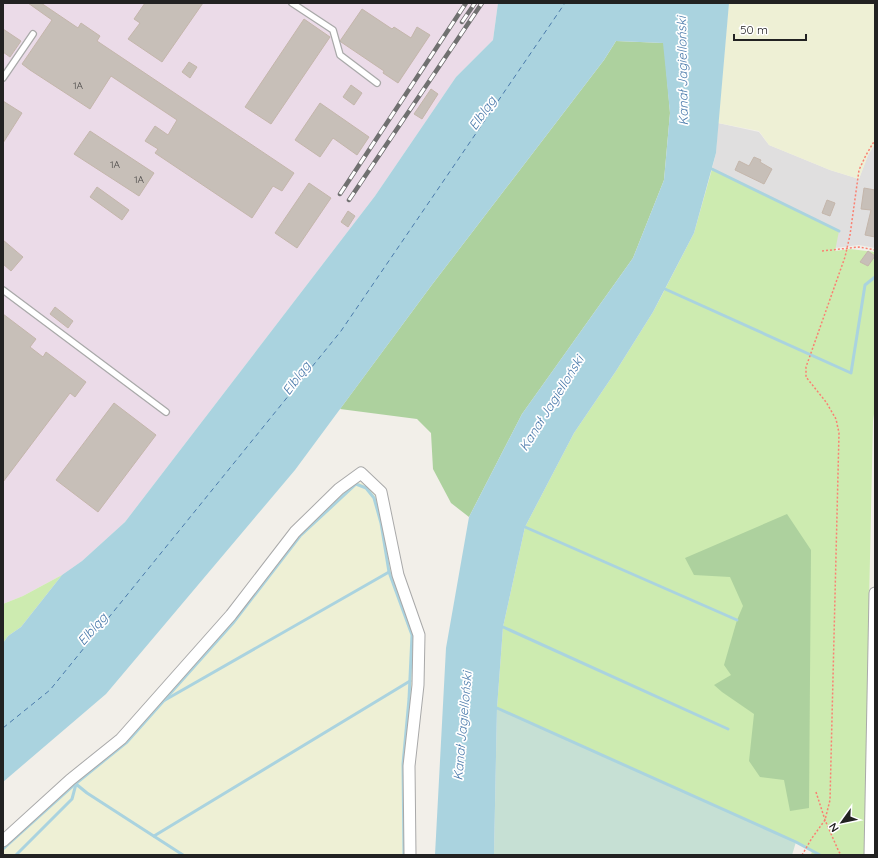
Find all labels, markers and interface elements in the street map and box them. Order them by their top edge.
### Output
water label: Kanał Jagielloński [673,14,691,126]
scale bar [734,16,806,42]
text: 50 m [740,22,768,37]
house number: 1A [73,79,84,92]
water label: Elbląg [465,92,500,133]
house number: 1A [110,158,121,171]
house number: 1A [134,173,145,186]
water label: Kanał Jagielloński [515,351,588,454]
water label: Elbląg [279,358,314,398]
water label: Elbląg [74,609,111,648]
water label: Kanał Jagielloński [449,669,475,781]
north arrow [822,802,862,842]
text: N [826,820,842,835]

